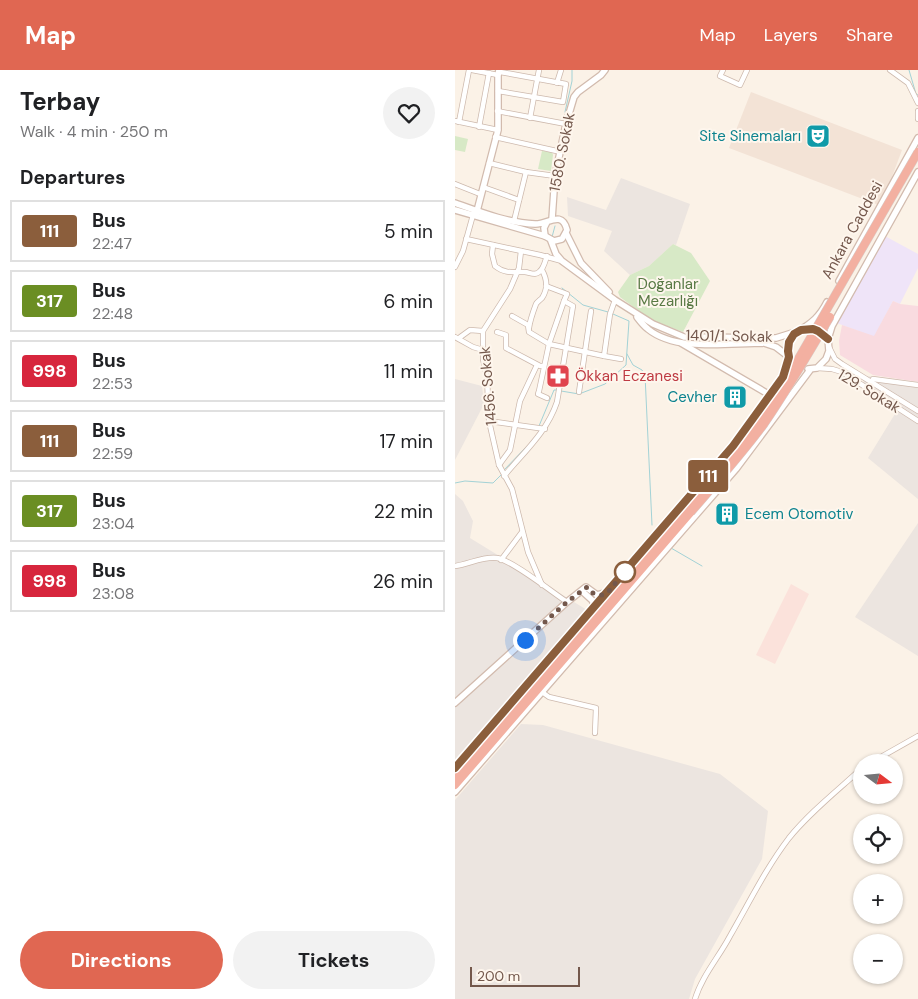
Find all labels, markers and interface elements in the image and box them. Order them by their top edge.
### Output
text: Map [25,20,76,51]
text: Map [700,23,736,47]
text: Layers [764,23,818,47]
text: Share [846,23,893,47]
text: Terbay [20,86,100,117]
button: heart [383,87,435,139]
street label: 1580. Sokak [545,110,580,193]
text: Walk · 4 min · 250 m [20,121,168,142]
theatre icon: Site Sinemaları [805,123,831,149]
place label: Site Sinemaları [699,126,801,146]
text: Departures [20,165,125,190]
street label: Ankara Caddesi [817,177,887,283]
text: Bus [92,208,126,233]
text: 111 [40,219,59,243]
text: 5 min [384,219,433,244]
text: 22:47 [92,233,132,254]
park label: Doğanlar Mezarlığı [637,274,699,311]
text: Bus [92,278,126,303]
text: 317 [36,289,63,313]
text: 6 min [384,289,433,314]
text: 22:48 [92,303,133,324]
street label: 1401/1. Sokak [685,325,773,347]
street label: 1456. Sokak [475,345,501,426]
text: Bus [92,348,126,373]
text: 998 [32,359,67,383]
text: 11 min [384,359,433,384]
pharmacy icon: Ökkan Eczanesi [545,363,571,389]
street label: 129. Sokak [834,364,904,418]
place label: Ökkan Eczanesi [575,366,683,386]
text: 22:53 [92,373,133,394]
building icon: Cevher [722,384,748,410]
place label: Cevher [667,387,717,407]
text: Bus [92,418,126,443]
text: 111 [40,429,59,453]
text: 17 min [379,429,433,454]
text: 22:59 [92,443,133,464]
line badge: 111 [679,460,737,492]
text: 111 [698,464,718,488]
text: Bus [92,488,126,513]
text: 317 [36,499,63,523]
text: 22 min [374,499,433,524]
building icon: Ecem Otomotiv [714,501,740,527]
place label: Ecem Otomotiv [745,504,854,524]
text: 23:04 [92,513,135,534]
text: Bus [92,558,126,583]
unlabelled marker [614,561,636,583]
text: 998 [32,569,67,593]
text: 26 min [373,569,433,594]
text: 23:08 [92,583,135,604]
your location [513,628,538,653]
north arrow [853,754,903,804]
map controls [853,754,903,984]
button: locate [853,814,903,864]
button: + [853,874,903,924]
button: Directions [20,931,223,989]
button: Tickets [233,931,435,989]
button: − [853,934,903,984]
scale bar [470,964,580,987]
text: 200 m [477,967,520,985]

